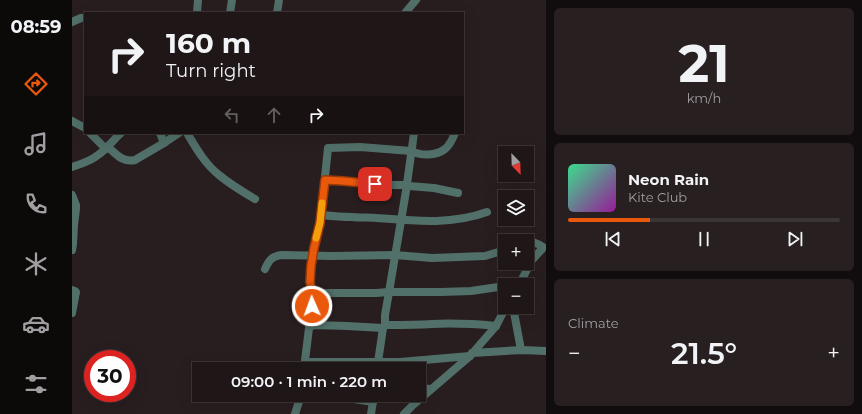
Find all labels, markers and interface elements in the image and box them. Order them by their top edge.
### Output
text: 08:59 [11,16,62,38]
text: 160 m [166,26,251,60]
icon: right [100,28,152,80]
text: 21 [678,32,730,95]
text: Turn right [166,60,256,82]
icon: directions [22,70,50,98]
text: km/h [687,90,721,106]
icon: left [221,104,243,126]
icon: ahead [263,104,285,126]
icon: right [305,104,327,126]
icon: music [22,130,50,158]
north arrow [498,146,534,182]
map controls [498,146,534,314]
pin [358,167,392,201]
text: Neon Rain [628,170,709,189]
icon: arrive [364,173,386,195]
text: Kite Club [628,189,687,205]
icon: phone [22,190,50,218]
button: layers [498,190,534,226]
icon: previous [602,228,624,250]
icon: pause [693,228,715,250]
icon: next [784,228,806,250]
button: + [498,234,534,270]
icon: climate [22,250,50,278]
button: − [498,278,534,314]
position arrow [291,285,333,327]
icon: car [22,310,50,338]
text: Climate [568,315,619,331]
text: 21.5° [671,335,737,372]
text: − [568,340,581,367]
text: + [827,340,840,367]
speed limit sign: 30 [84,350,136,402]
icon: filters [22,370,50,398]
text: 09:00 · 1 min · 220 m [231,372,387,391]

